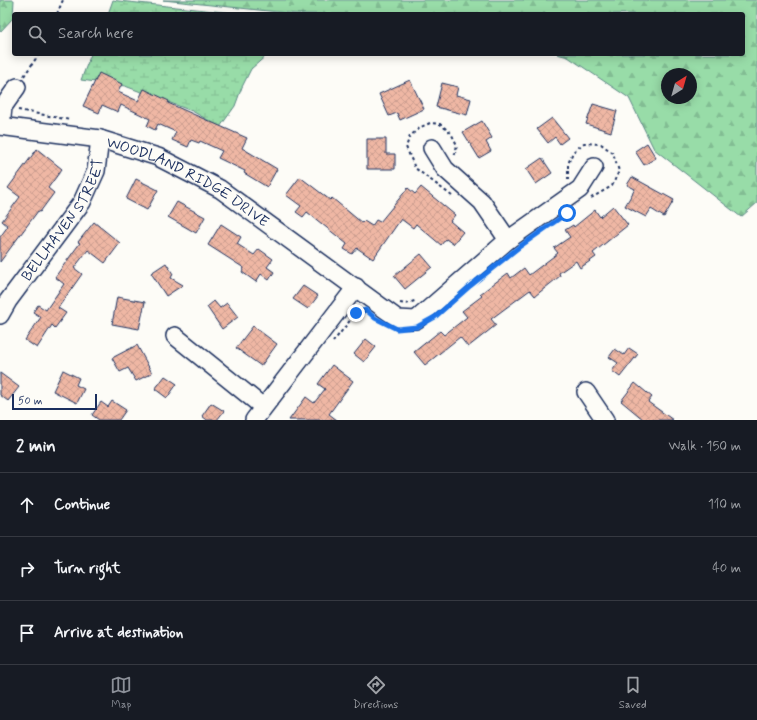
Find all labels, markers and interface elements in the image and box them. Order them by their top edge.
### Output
search box [12,12,745,56]
icon: search [26,23,48,45]
text: Search here [58,24,134,44]
north arrow [661,68,697,104]
street label: WOODLAND RIDGE DRIVE [104,133,273,233]
street label: BELLHAVEN STREET [17,157,109,286]
route start [558,204,576,222]
route end [347,304,365,322]
scale bar [12,392,97,411]
text: 50 m [18,394,43,408]
text: 2 min [16,435,56,457]
text: Walk · 150 m [668,438,741,455]
icon: ahead [16,494,38,516]
text: Continue [54,495,110,515]
text: 110 m [708,496,741,513]
icon: right [16,558,38,580]
text: Turn right [54,559,121,579]
text: 40 m [712,560,741,577]
icon: arrive [16,622,38,644]
text: Arrive at destination [54,623,183,643]
tab: Map [110,674,132,712]
tab: Directions [353,674,398,712]
tab: Saved [619,674,647,712]

